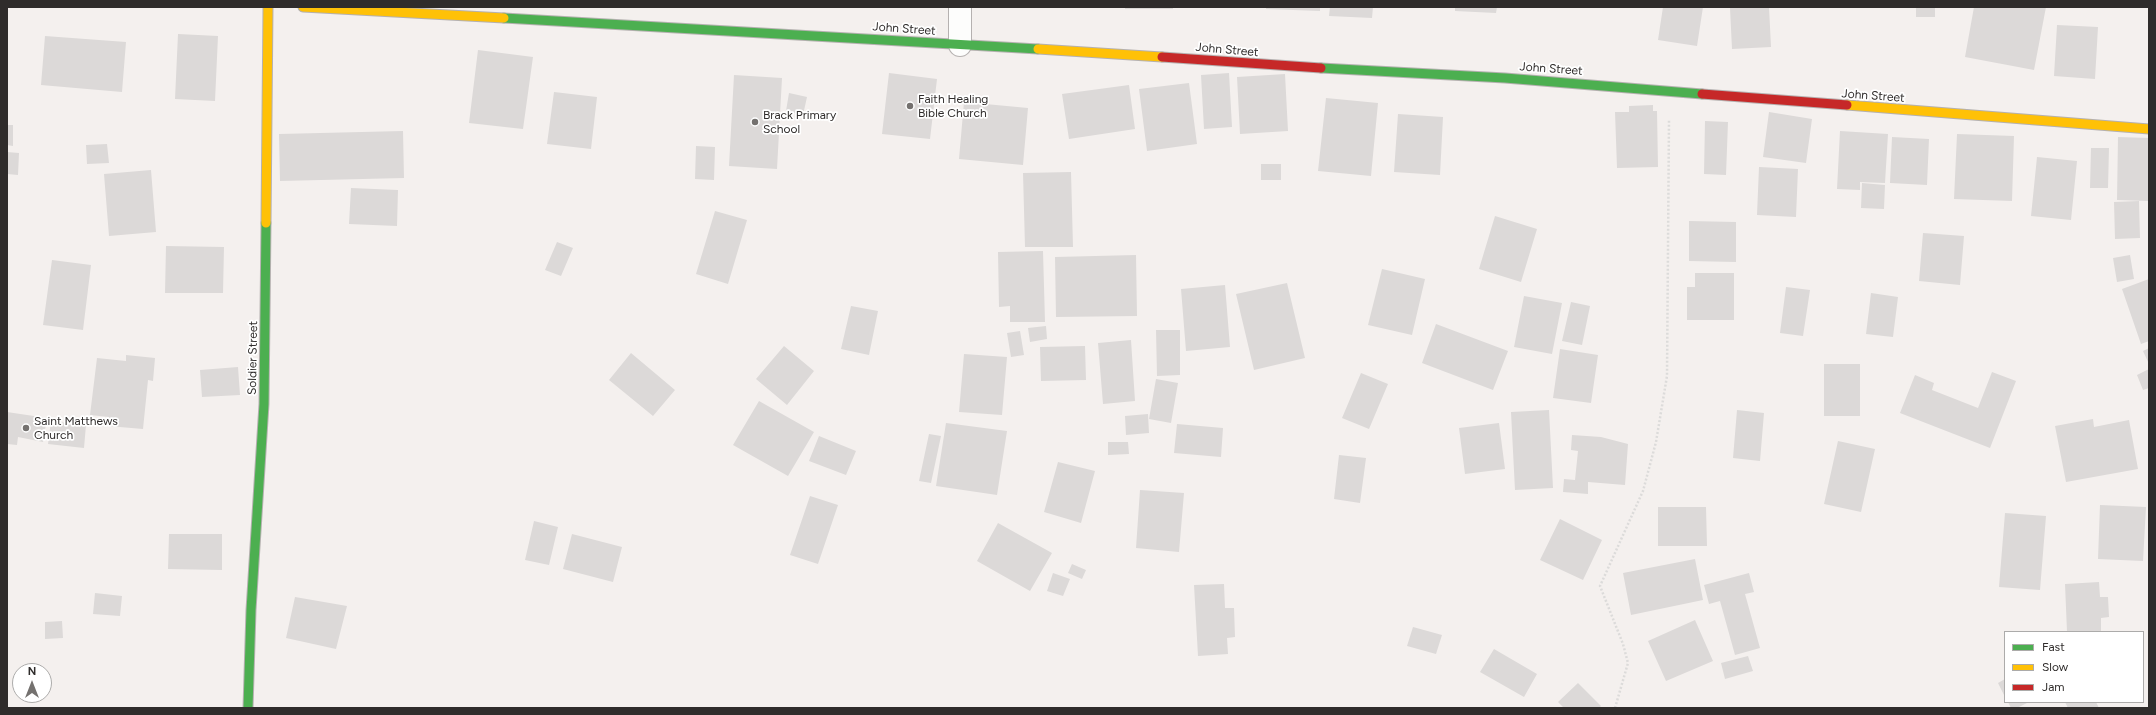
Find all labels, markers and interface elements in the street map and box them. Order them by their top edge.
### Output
street label: John Street [872,20,936,38]
street label: John Street [1195,40,1259,60]
street label: John Street [1519,60,1583,78]
street label: John Street [1841,87,1905,105]
place label: Faith Healing Bible Church [918,92,988,120]
marker: Faith Healing Bible Church [905,101,915,111]
place label: Brack Primary School [763,108,836,136]
marker: Brack Primary School [750,117,760,127]
street label: Soldier Street [245,321,261,395]
place label: Saint Matthews Church [34,414,118,442]
marker: Saint Matthews Church [21,423,31,433]
legend [2004,631,2144,703]
text: Fast [2042,640,2065,654]
text: Slow [2042,660,2068,674]
north arrow [12,663,52,703]
text: N [28,665,36,678]
text: Jam [2042,680,2065,694]

